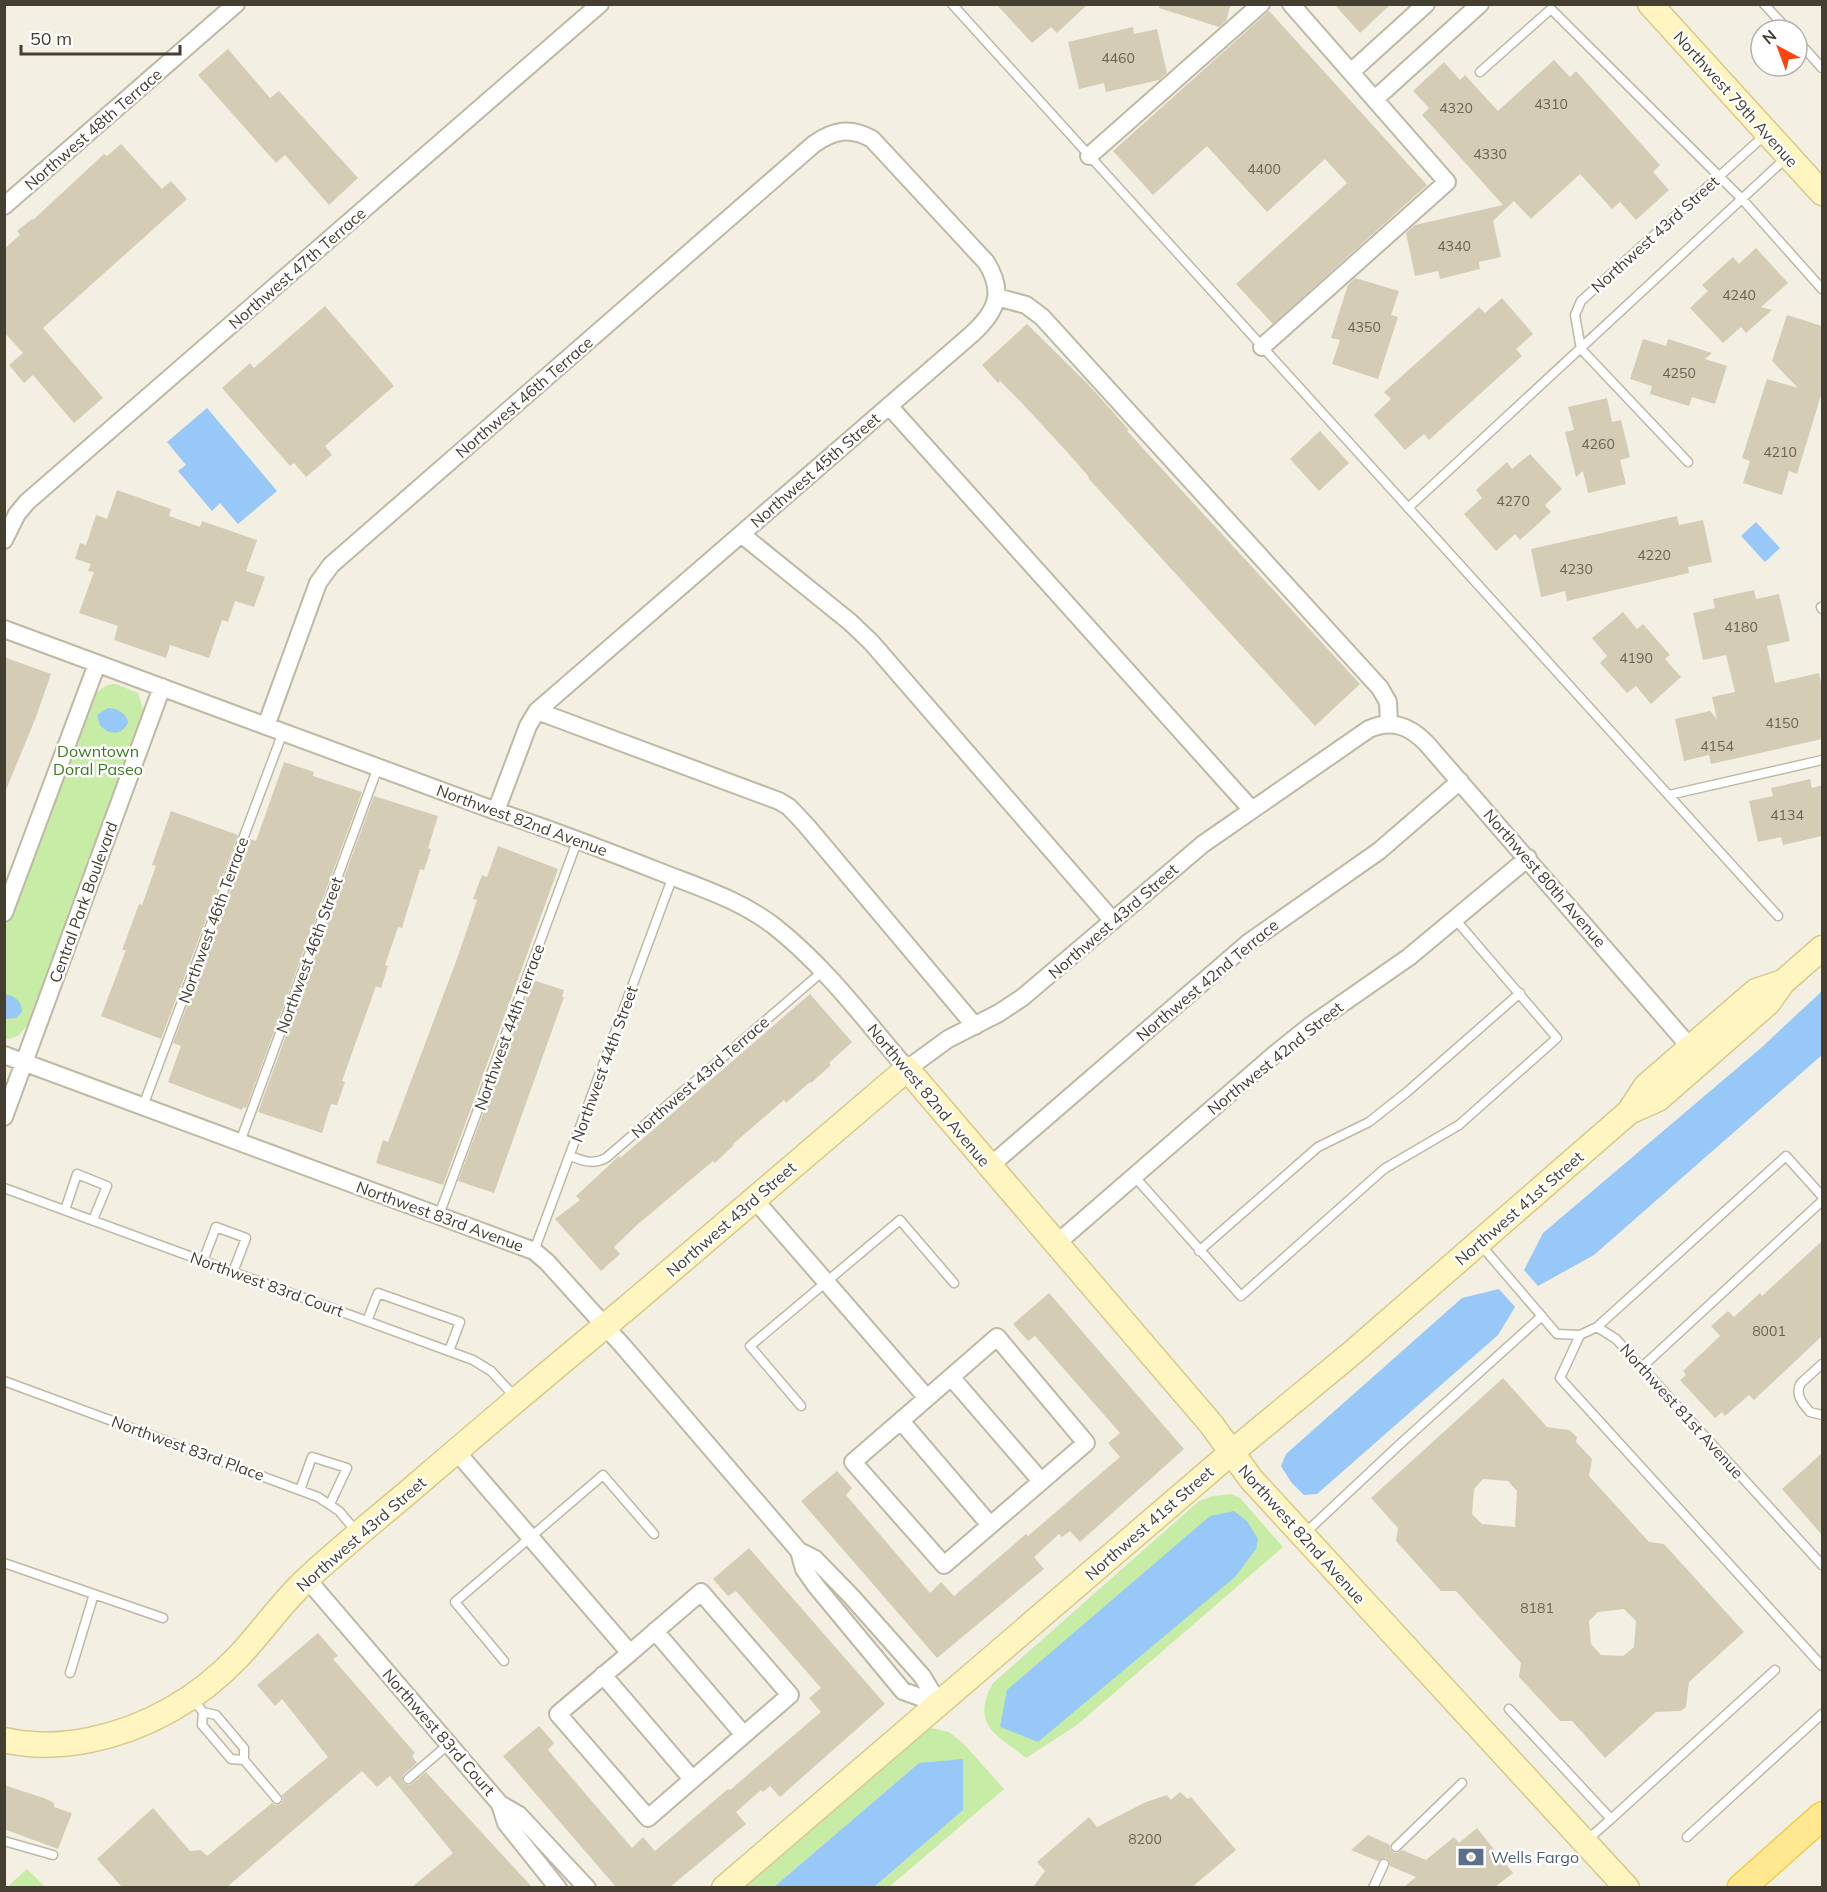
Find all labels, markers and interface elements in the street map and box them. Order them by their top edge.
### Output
scale bar [21,18,180,56]
north arrow [1749,18,1809,78]
text: 50 m [30,27,72,50]
street label: Northwest 79th Avenue [1670,27,1802,171]
house number: 4460 [1101,49,1135,67]
street label: Northwest 48th Terrace [20,64,166,194]
house number: 4310 [1534,95,1568,113]
house number: 4320 [1439,99,1473,117]
house number: 4330 [1473,145,1507,163]
house number: 4400 [1247,160,1281,178]
street label: Northwest 43rd Street [1587,171,1723,297]
street label: Northwest 47th Terrace [224,203,370,333]
house number: 4340 [1437,237,1471,255]
house number: 4240 [1722,286,1756,304]
house number: 4350 [1347,318,1381,336]
street label: Northwest 46th Terrace [451,332,597,462]
house number: 4250 [1662,364,1696,382]
street label: Northwest 45th Street [746,408,884,532]
house number: 4260 [1581,435,1615,453]
house number: 4210 [1763,443,1797,461]
house number: 4270 [1496,492,1530,510]
house number: 4220 [1637,546,1671,564]
house number: 4230 [1559,560,1593,578]
house number: 4180 [1724,618,1758,636]
house number: 4190 [1619,649,1653,667]
house number: 4150 [1765,714,1799,732]
house number: 4154 [1700,737,1734,755]
park label: Downtown Doral Paseo [53,741,143,779]
street label: Northwest 82nd Avenue [434,780,610,860]
street label: Northwest 80th Avenue [1480,805,1610,951]
house number: 4134 [1770,806,1804,824]
street label: Central Park Boulevard [45,819,121,985]
street label: Northwest 46th Terrace [174,834,252,1006]
street label: Northwest 43rd Street [1044,859,1182,983]
street label: Northwest 46th Street [271,874,347,1036]
street label: Northwest 42nd Terrace [1132,915,1282,1045]
street label: Northwest 44th Terrace [470,941,548,1113]
street label: Northwest 44th Street [566,983,642,1145]
street label: Northwest 42nd Street [1203,997,1347,1119]
street label: Northwest 43rd Terrace [627,1012,773,1142]
street label: Northwest 82nd Avenue [863,1019,995,1171]
street label: Northwest 41st Street [1451,1147,1588,1269]
street label: Northwest 43rd Street [662,1157,800,1281]
street label: Northwest 83rd Avenue [354,1176,526,1256]
street label: Northwest 83rd Court [188,1247,347,1321]
house number: 8001 [1752,1322,1786,1340]
street label: Northwest 81st Avenue [1616,1339,1748,1483]
street label: Northwest 83rd Place [109,1411,267,1485]
street label: Northwest 82nd Avenue [1234,1460,1370,1608]
street label: Northwest 41st Street [1081,1462,1218,1584]
street label: Northwest 43rd Street [292,1472,430,1596]
house number: 8181 [1520,1599,1554,1617]
street label: Northwest 83rd Court [378,1664,500,1800]
house number: 8200 [1128,1830,1162,1848]
bank icon: Wells Fargo [1456,1842,1486,1872]
place label: Wells Fargo [1491,1847,1579,1867]

